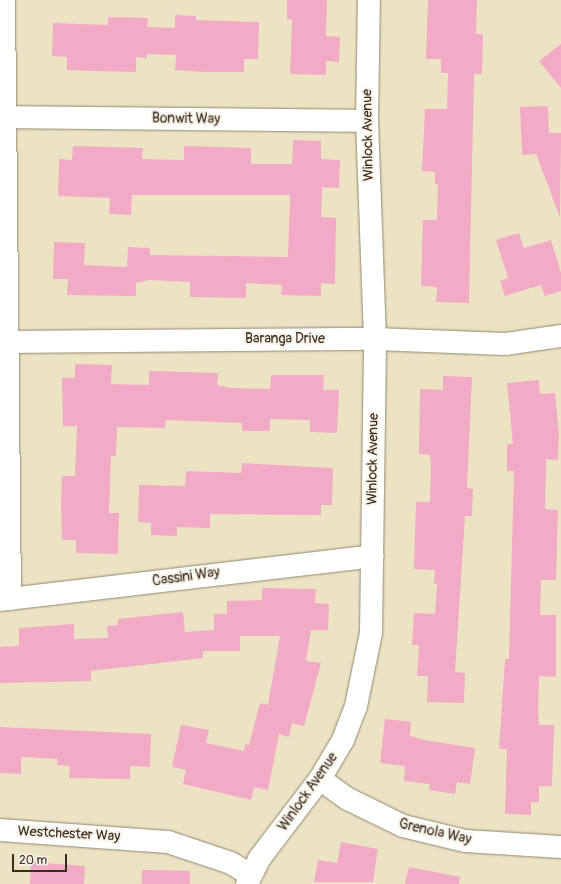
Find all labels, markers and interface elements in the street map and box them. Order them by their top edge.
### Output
street label: Winlock Avenue [359,89,377,181]
street label: Bonwit Way [152,110,220,128]
street label: Baranga Drive [245,331,325,347]
street label: Winlock Avenue [364,413,382,505]
street label: Cassini Way [151,564,221,590]
street label: Winlock Avenue [275,749,341,835]
street label: Grenola Way [397,816,473,848]
street label: Westchester Way [17,823,121,845]
scale bar [14,846,69,872]
text: 20 m [19,853,47,868]

